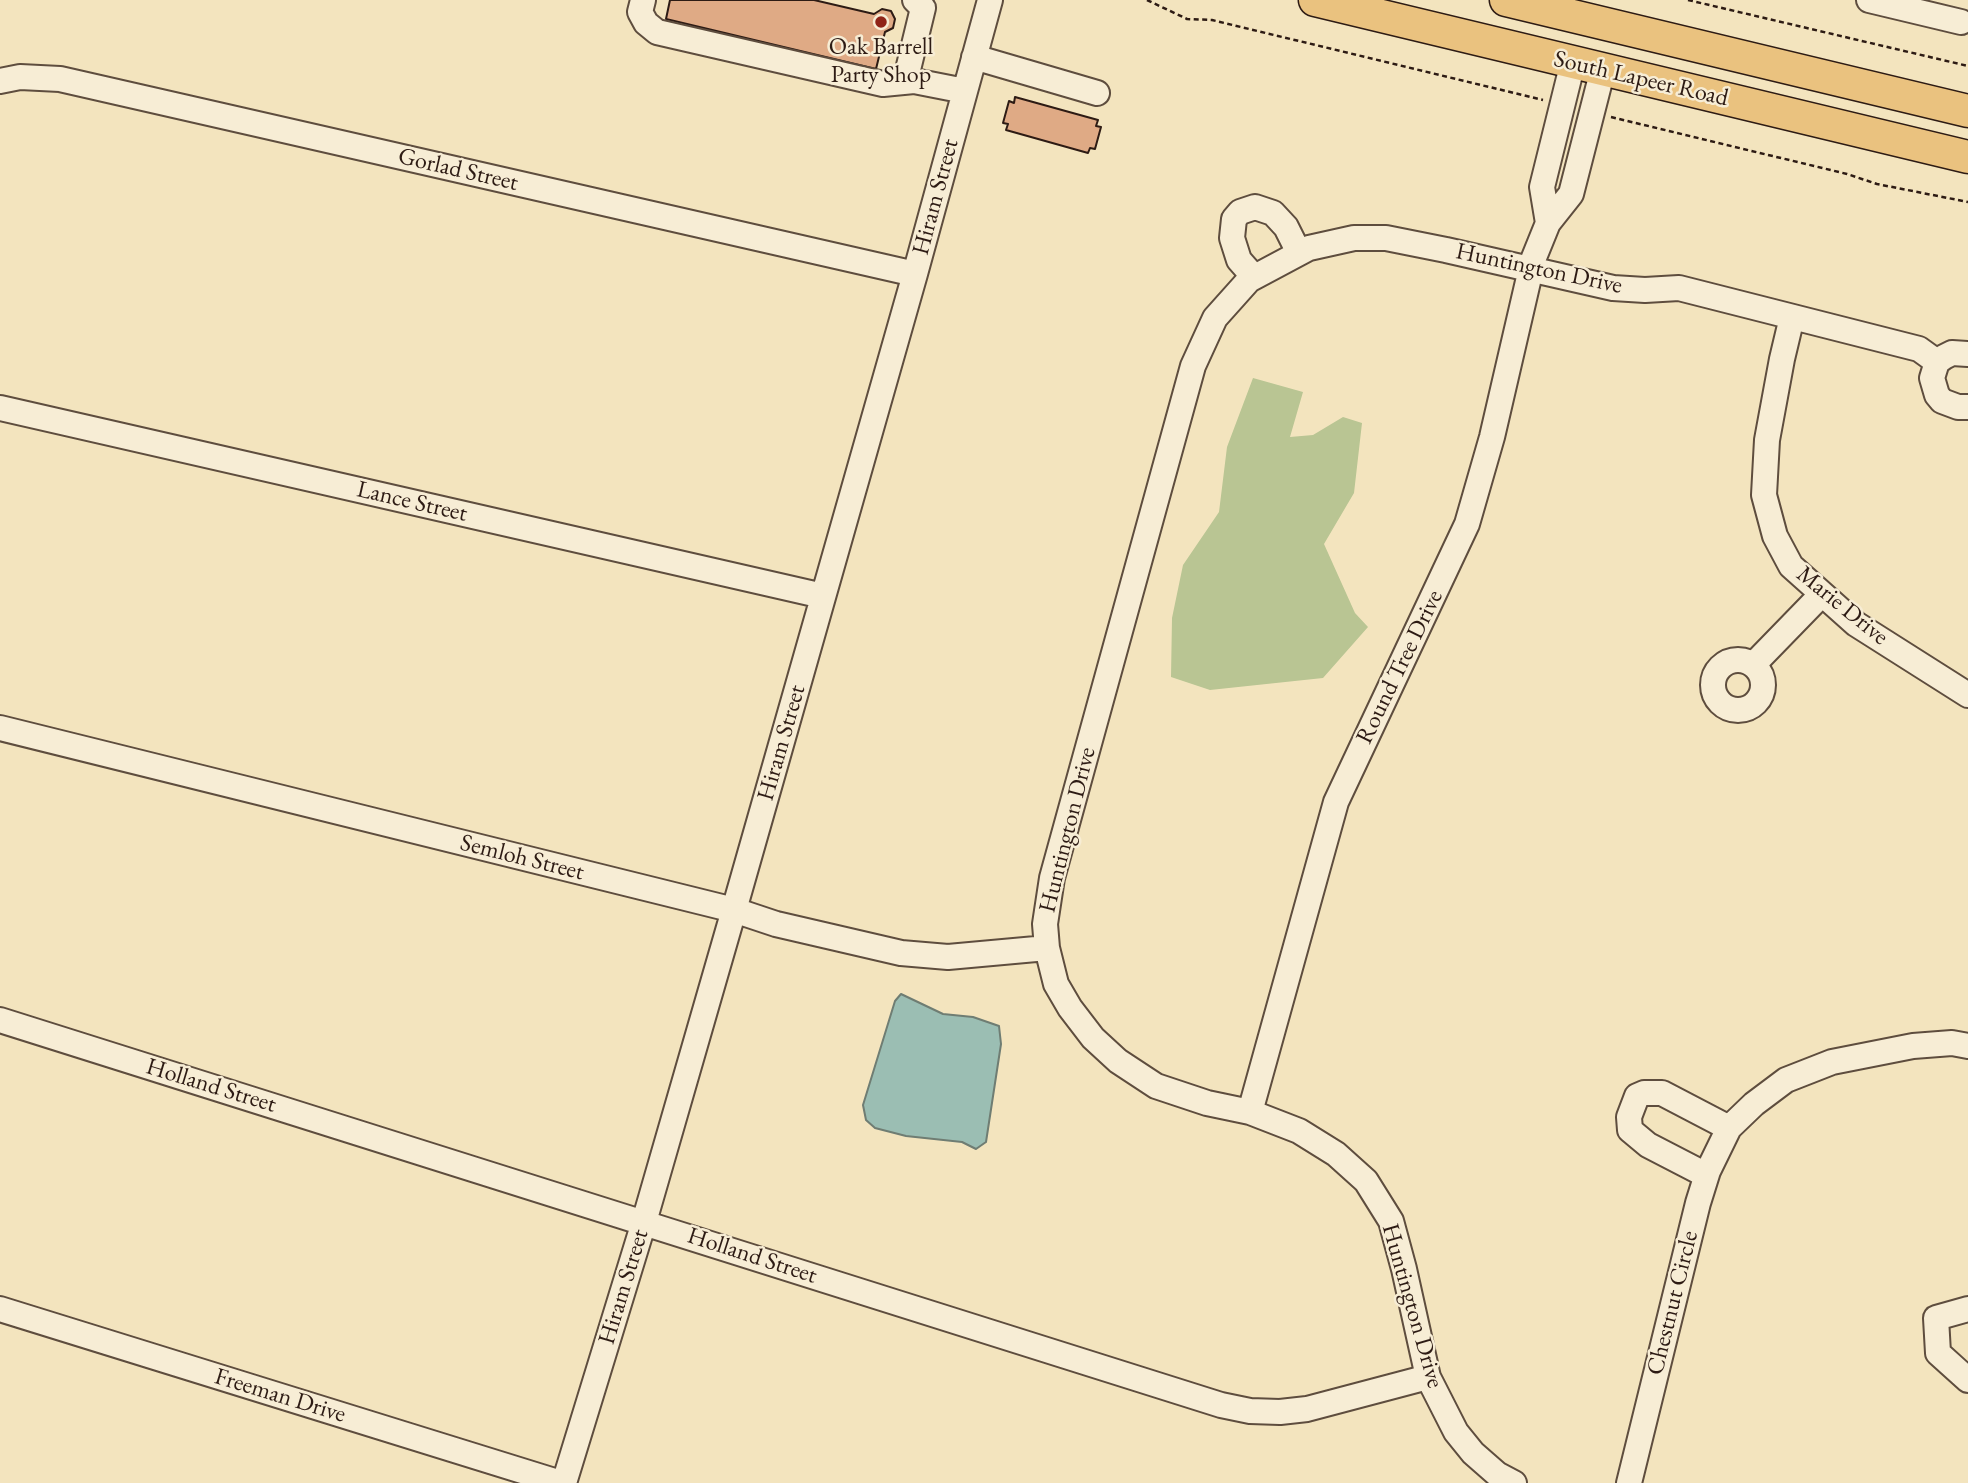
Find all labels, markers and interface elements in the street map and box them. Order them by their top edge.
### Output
marker: Oak Barrell Party Shop [873,14,889,30]
place label: Oak Barrell Party Shop [829,33,933,89]
street label: South Lapeer Road [1551,45,1731,113]
street label: Hiram Street [907,136,965,258]
street label: Gorlad Street [395,142,521,198]
street label: Huntington Drive [1453,237,1625,301]
street label: Lance Street [354,475,470,529]
street label: Marie Drive [1790,560,1894,652]
street label: Round Tree Drive [1350,585,1450,749]
street label: Hiram Street [752,682,812,804]
street label: Huntington Drive [1034,744,1102,916]
street label: Semloh Street [457,829,587,887]
street label: Holland Street [143,1053,279,1119]
street label: Huntington Drive [1375,1221,1449,1391]
street label: Holland Street [684,1222,820,1290]
street label: Hiram Street [593,1226,655,1348]
street label: Chestnut Circle [1641,1228,1705,1378]
street label: Freeman Drive [211,1362,349,1430]

